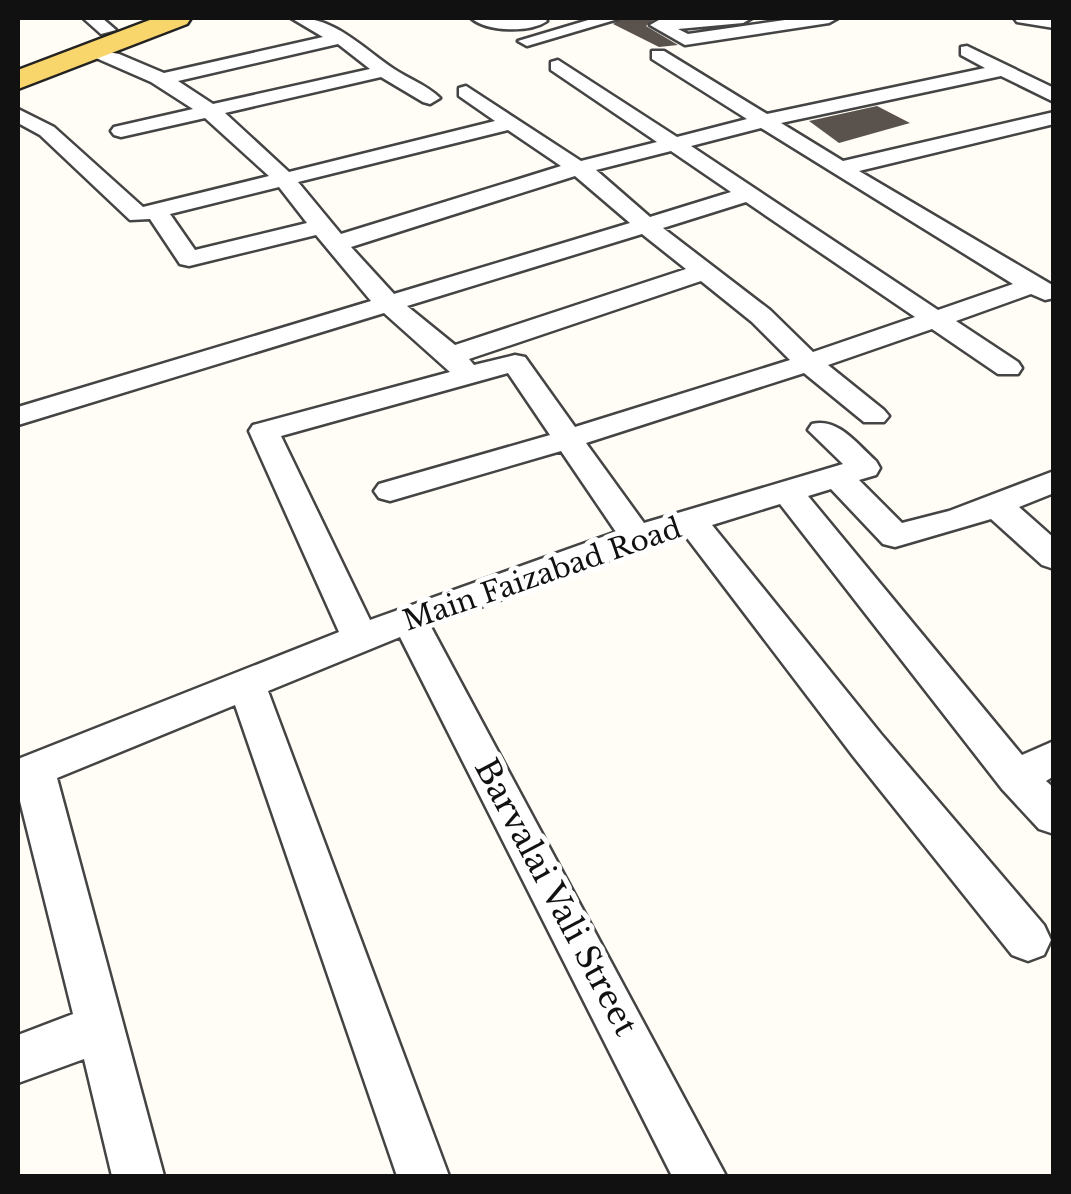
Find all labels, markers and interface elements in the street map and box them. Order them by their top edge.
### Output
street label: Main Faizabad Road [398,510,686,639]
street label: Barvalai Vali Street [466,752,646,1042]

